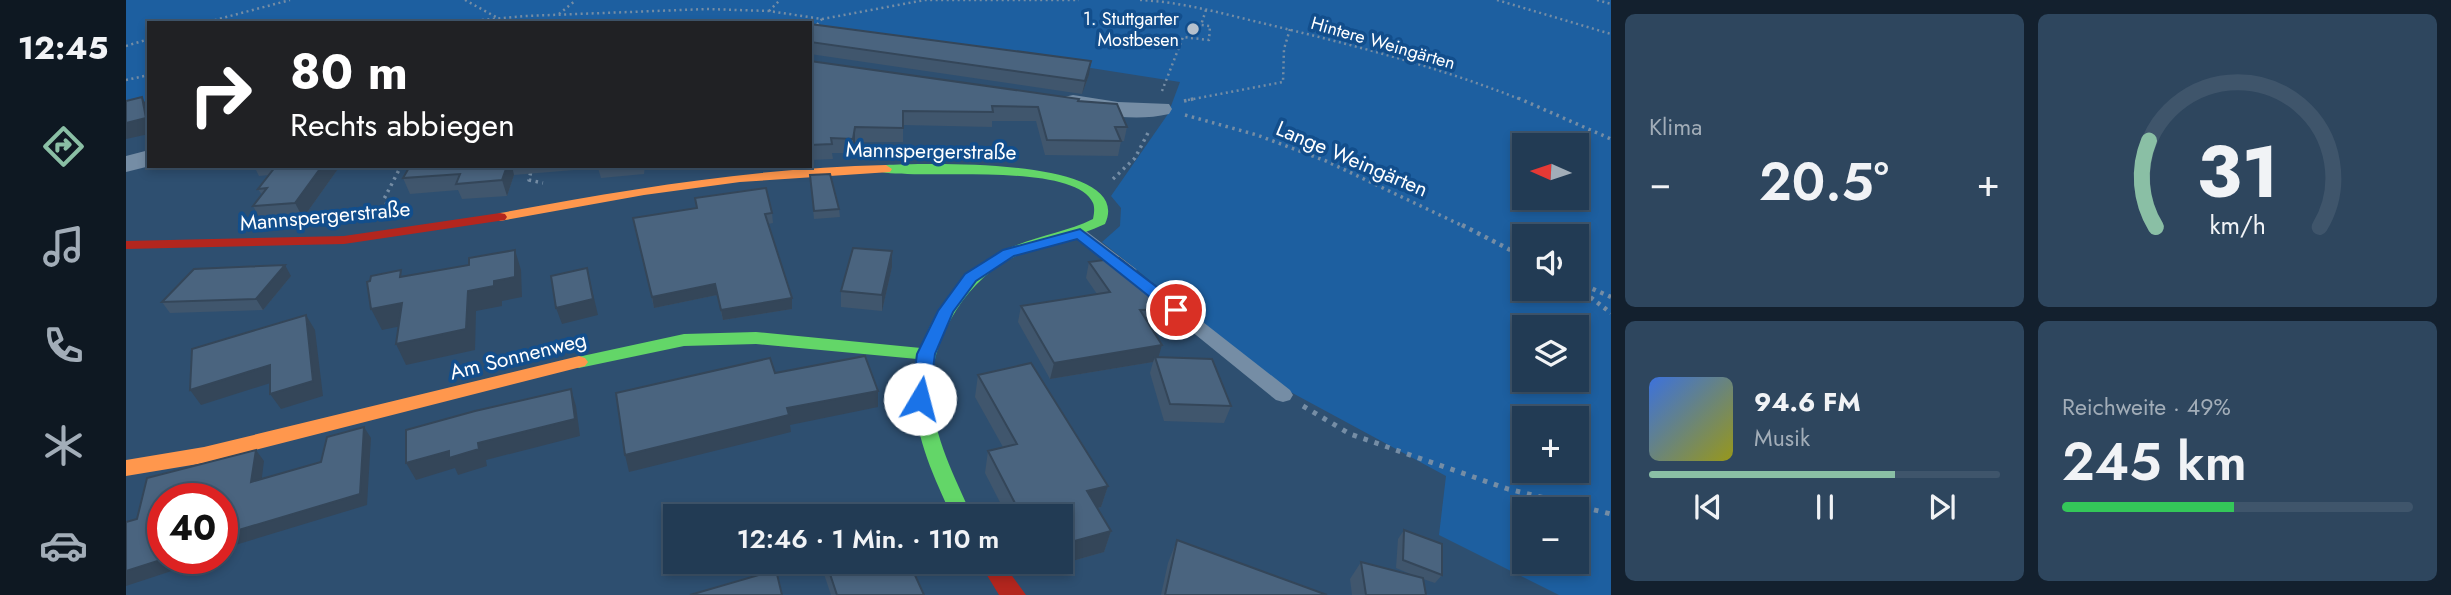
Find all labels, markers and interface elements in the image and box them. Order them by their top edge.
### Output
place label: 1. Stuttgarter Mostbesen [1083,6,1180,53]
street label: Hintere Weingärten [1308,10,1458,76]
marker: 1. Stuttgarter Mostbesen [1185,21,1201,37]
text: 12:45 [18,25,108,71]
text: 80 m [290,37,408,107]
icon: right [175,49,266,140]
text: Rechts abbiegen [290,102,515,148]
text: Klima [1649,110,1702,144]
street label: Lange Weingärten [1271,113,1433,205]
text: 31 [2196,119,2279,224]
icon: directions [39,122,88,171]
north arrow [1512,133,1589,210]
map controls [1512,133,1589,574]
street label: Mannspergerstraße [845,135,1017,167]
text: 20.5° [1759,144,1889,220]
text: − [1649,155,1671,210]
text: + [1977,155,2000,210]
street label: Mannspergerstraße [239,194,412,238]
text: km/h [2209,206,2266,242]
icon: music [39,222,88,271]
button: sound [1512,224,1589,301]
pin [1146,280,1206,340]
icon: arrive [1157,291,1195,329]
button: layers [1512,315,1589,392]
icon: phone [39,321,88,370]
street label: Am Sonnenweg [446,325,590,387]
position arrow [883,362,957,436]
text: 94.6 FM [1754,383,1861,421]
text: Reichweite · 49% [2062,390,2231,424]
button: + [1512,406,1589,483]
icon: climate [39,421,88,470]
text: Musik [1754,421,1810,455]
text: 245 km [2062,424,2247,500]
speed limit sign: 40 [147,483,238,574]
icon: previous [1689,488,1727,526]
icon: pause [1806,488,1844,526]
icon: next [1923,488,1961,526]
button: − [1512,497,1589,574]
text: 12:46 · 1 Min. · 110 m [737,520,999,558]
icon: car [39,521,88,570]

